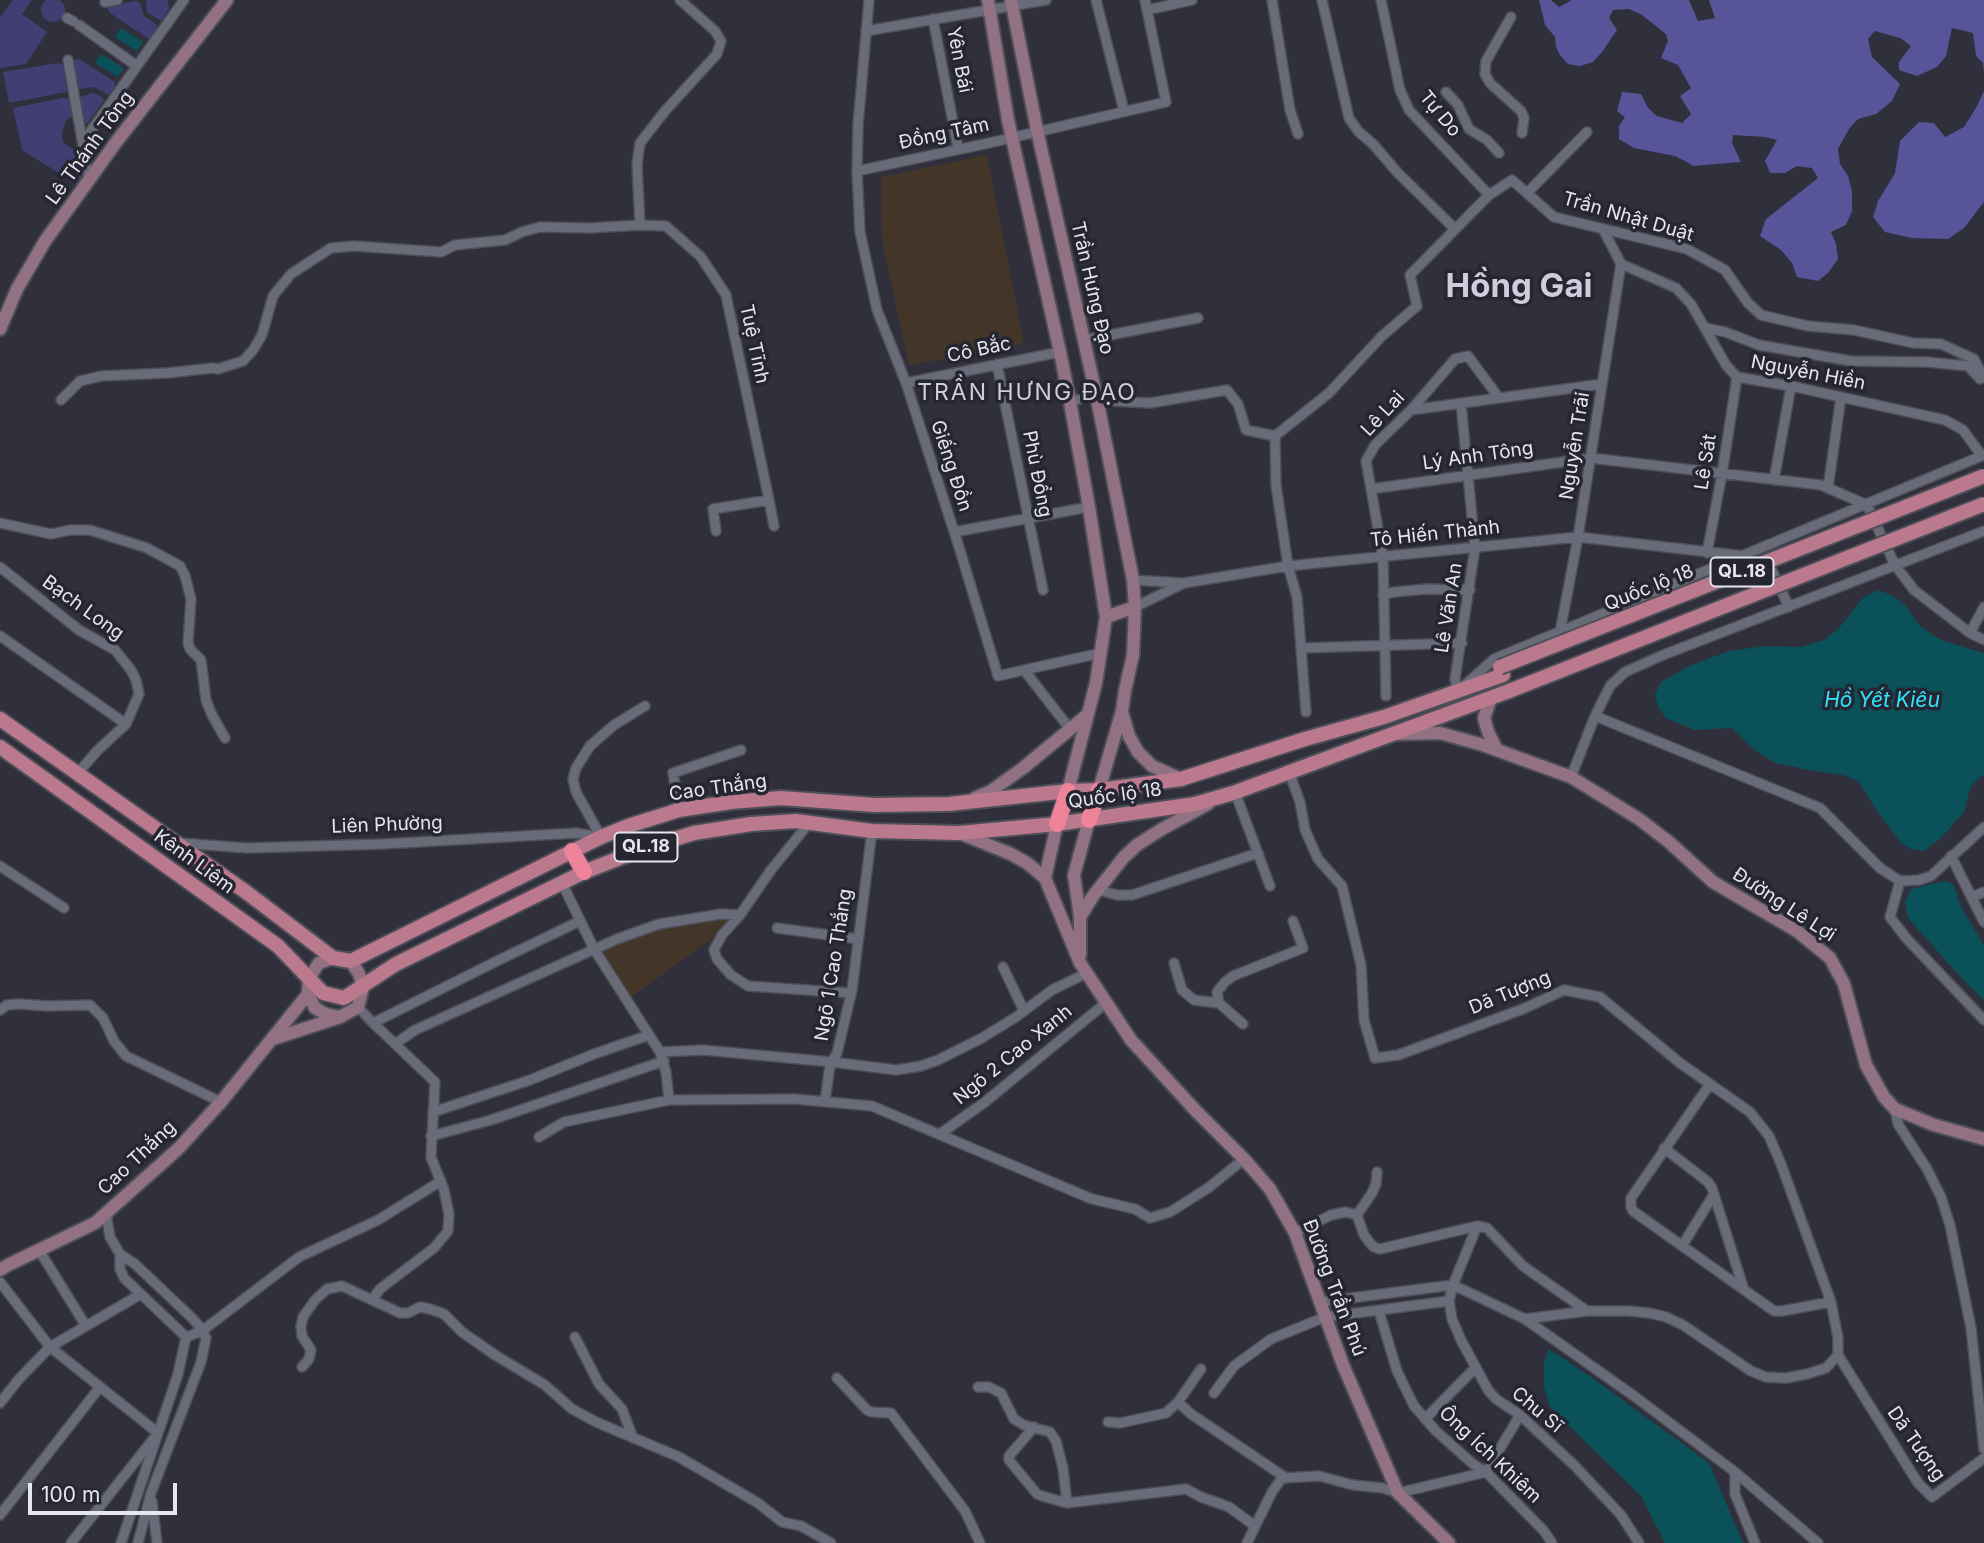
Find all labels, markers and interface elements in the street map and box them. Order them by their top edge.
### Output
street label: Yên Bái [941,25,977,95]
street label: Tự Do [1414,86,1466,142]
street label: Lê Thánh Tông [41,87,139,209]
street label: Đồng Tâm [897,113,991,155]
street label: Trần Nhật Duật [1560,187,1696,247]
street label: Trần Hưng Đạo [1066,219,1118,357]
district label: Hồng Gai [1446,267,1592,307]
street label: Tuệ Tĩnh [735,302,773,386]
street label: Cô Bắc [945,332,1013,368]
street label: Nguyễn Hiền [1749,351,1867,395]
district label: TRẦN HƯNG ĐẠO [919,379,1135,407]
street label: Lê Lai [1357,387,1409,441]
street label: Nguyễn Trãi [1555,391,1595,501]
street label: Giếng Đồn [926,418,976,514]
street label: Phù Đổng [1017,429,1057,519]
street label: Lê Sát [1690,432,1722,492]
street label: Lý Anh Tông [1421,437,1535,475]
street label: Tô Hiến Thành [1369,516,1501,552]
road number: QL.18 [1710,558,1774,586]
street label: Quốc lộ 18 [1601,560,1697,616]
street label: Lê Văn An [1431,561,1467,655]
street label: Bạch Long [38,571,128,645]
water label: Hồ Yết Kiêu [1824,688,1940,714]
street label: Cao Thắng [668,770,768,806]
street label: Quốc lộ 18 [1067,778,1163,814]
street label: Liên Phường [331,812,443,838]
street label: Kênh Liêm [149,825,239,899]
road number: QL.18 [614,832,678,862]
street label: Đường Lê Lợi [1728,863,1840,947]
street label: Ngõ 1 Cao Thắng [811,887,857,1043]
street label: Dã Tượng [1466,966,1554,1020]
street label: Ngõ 2 Cao Xanh [949,1000,1077,1110]
street label: Cao Thắng [93,1116,181,1200]
street label: Đường Trần Phú [1297,1216,1371,1360]
street label: Chu Sĩ [1507,1382,1567,1438]
street label: Ông Ích Khiêm [1434,1402,1546,1508]
street label: Dã Tượng [1882,1402,1950,1486]
scale bar [32,1470,180,1514]
text: 100 m [41,1482,100,1507]

